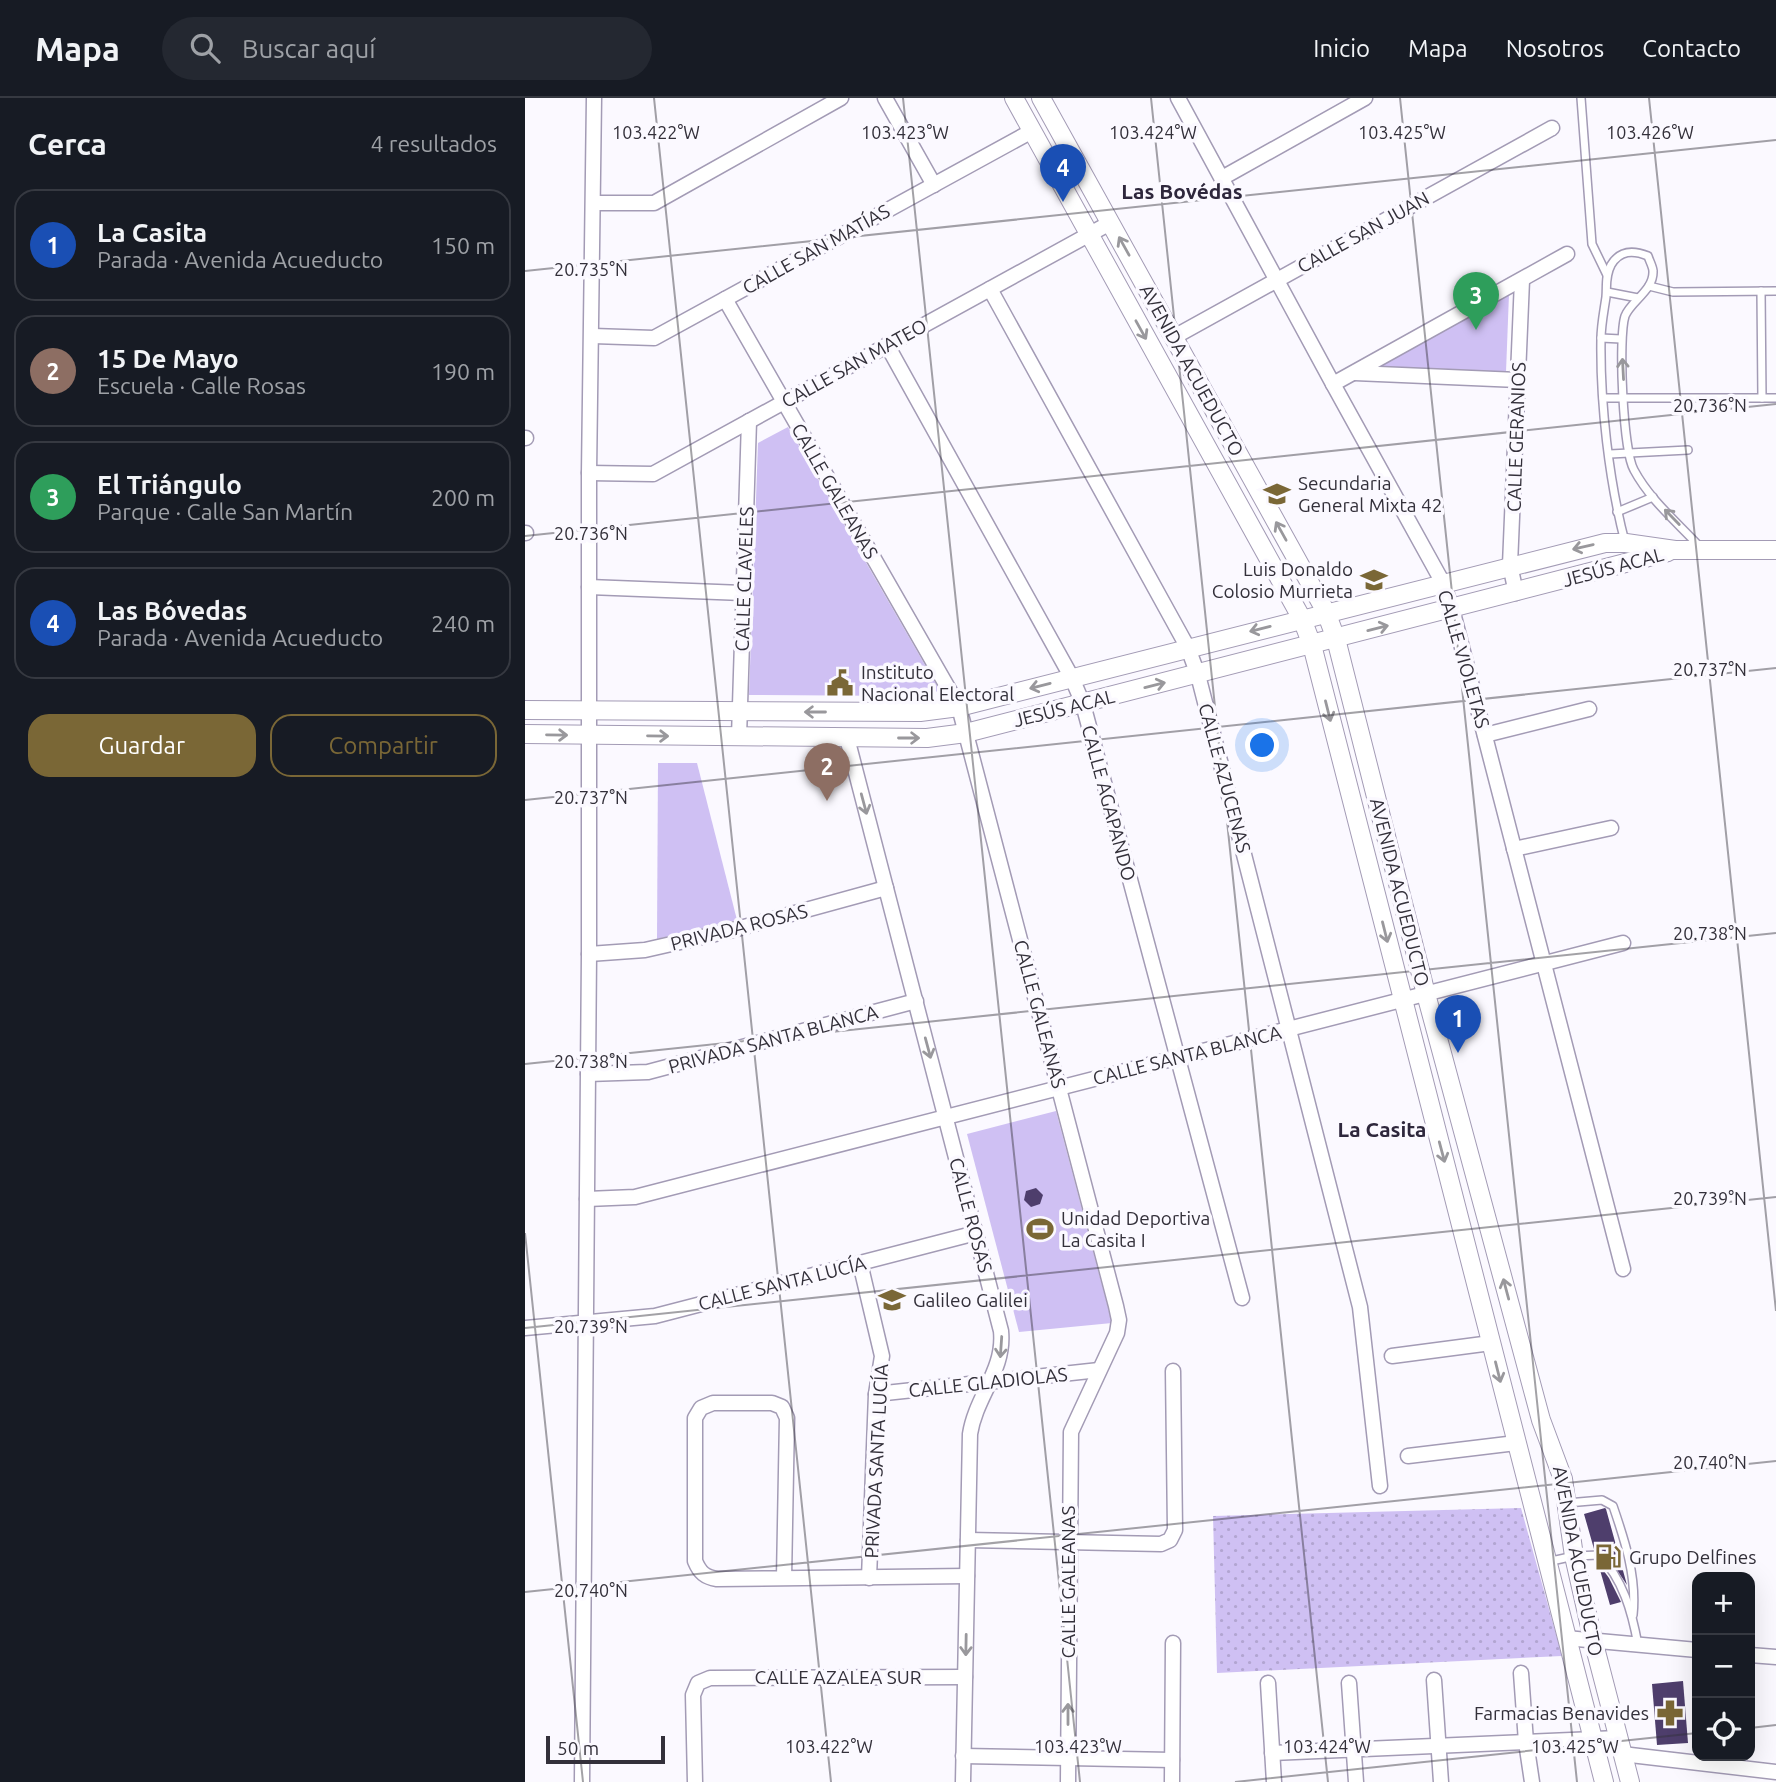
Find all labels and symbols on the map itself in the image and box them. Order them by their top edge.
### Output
text: 103.422°W [612,122,700,142]
text: 103.423°W [861,122,949,142]
text: 103.424°W [1109,122,1197,142]
text: 103.425°W [1358,122,1446,142]
text: 103.426°W [1606,122,1694,142]
pin: 4 [1040,144,1086,202]
district label: Las Bovédas [1121,179,1243,203]
street label: CALLE SAN JUAN [1293,187,1433,277]
street label: CALLE SAN MATÍAS [739,199,893,299]
one-way arrow [1116,237,1130,257]
text: 20.735°N [554,259,628,279]
pin: 3 [1453,272,1499,330]
street label: AVENIDA ACUEDUCTO [1136,280,1248,460]
street label: CALLE SAN MATEO [778,314,930,412]
one-way arrow [1134,319,1148,339]
one-way arrow [1616,358,1629,380]
street label: CALLE GERANIOS [1502,362,1530,512]
text: 20.736°N [1673,395,1747,415]
street label: CALLE GALEANAS [787,419,883,563]
place label: Secundaria General Mixta 42 [1298,472,1442,516]
school or university icon: Secundaria General Mixta 42 [1262,479,1292,509]
street label: CALLE CLAVELES [730,506,758,652]
one-way arrow [1663,509,1680,526]
one-way arrow [1274,521,1287,542]
text: 20.736°N [554,523,628,543]
one-way arrow [1572,541,1595,554]
street label: JESÚS ACAL [1560,543,1666,591]
place label: Luis Donaldo Colosio Murrieta [1212,558,1353,602]
school or university icon: Luis Donaldo Colosio Murrieta [1359,565,1389,595]
street label: CALLE VIOLETAS [1434,587,1494,731]
one-way arrow [1366,621,1388,634]
one-way arrow [1249,623,1272,636]
text: 20.737°N [1673,659,1747,679]
place label: Instituto Nacional Electoral [861,661,1014,705]
public building icon: Instituto Nacional Electoral [825,668,855,698]
one-way arrow [1143,678,1166,691]
one-way arrow [1029,680,1052,693]
street label: JESÚS ACAL [1011,685,1117,731]
one-way arrow [1322,700,1335,722]
street label: CALLE AZUCENAS [1194,701,1256,855]
one-way arrow [804,705,827,719]
street label: CALLE AGAPANDO [1078,723,1140,883]
one-way arrow [545,728,568,741]
your location [1245,728,1279,762]
one-way arrow [646,729,669,743]
one-way arrow [898,731,921,745]
pin: 2 [804,743,850,801]
text: 20.737°N [554,787,628,807]
one-way arrow [859,793,872,815]
street label: AVENIDA ACUEDUCTO [1366,796,1434,988]
street label: PRIVADA ROSAS [668,899,810,955]
one-way arrow [1379,920,1392,943]
text: 20.738°N [1673,923,1747,943]
street label: CALLE GALEANAS [1010,937,1070,1091]
pin: 1 [1435,995,1481,1053]
street label: PRIVADA SANTA BLANCA [666,1000,881,1078]
street label: CALLE SANTA BLANCA [1090,1021,1284,1089]
one-way arrow [922,1036,935,1059]
text: 20.738°N [554,1051,628,1071]
district label: La Casita [1338,1117,1427,1141]
one-way arrow [1436,1141,1449,1163]
street label: CALLE ROSAS [945,1155,997,1275]
text: 20.739°N [1673,1188,1747,1208]
place label: Unidad Deportiva La Casita I [1061,1207,1210,1251]
sports icon: Unidad Deportiva La Casita I [1025,1214,1055,1244]
street label: CALLE SANTA LUCÍA [696,1251,869,1315]
one-way arrow [1499,1278,1512,1301]
school or university icon: Galileo Galilei [877,1285,907,1315]
place label: Galileo Galilei [913,1289,1028,1311]
text: 20.739°N [554,1316,628,1336]
one-way arrow [994,1335,1007,1358]
one-way arrow [1492,1361,1505,1383]
street label: PRIVADA SANTA LUCÍA [860,1362,892,1559]
street label: CALLE GLADIOLAS [907,1363,1069,1401]
text: 20.740°N [1673,1452,1747,1472]
street label: AVENIDA ACUEDUCTO [1549,1464,1607,1658]
street label: CALLE GALEANAS [1057,1506,1079,1658]
fuel station icon: Grupo Delfines [1593,1542,1623,1572]
place label: Grupo Delfines [1629,1546,1757,1568]
text: 20.740°N [554,1580,628,1600]
one-way arrow [959,1633,973,1656]
street label: CALLE AZALEA SUR [755,1666,922,1688]
pharmacy icon: Farmacias Benavides [1655,1698,1685,1728]
place label: Farmacias Benavides [1474,1702,1649,1724]
one-way arrow [1061,1703,1075,1726]
scale bar [546,1733,665,1765]
text: 103.422°W [785,1736,873,1756]
text: 103.423°W [1034,1736,1122,1756]
text: 103.424°W [1283,1736,1371,1756]
text: 103.425°W [1531,1736,1619,1756]

